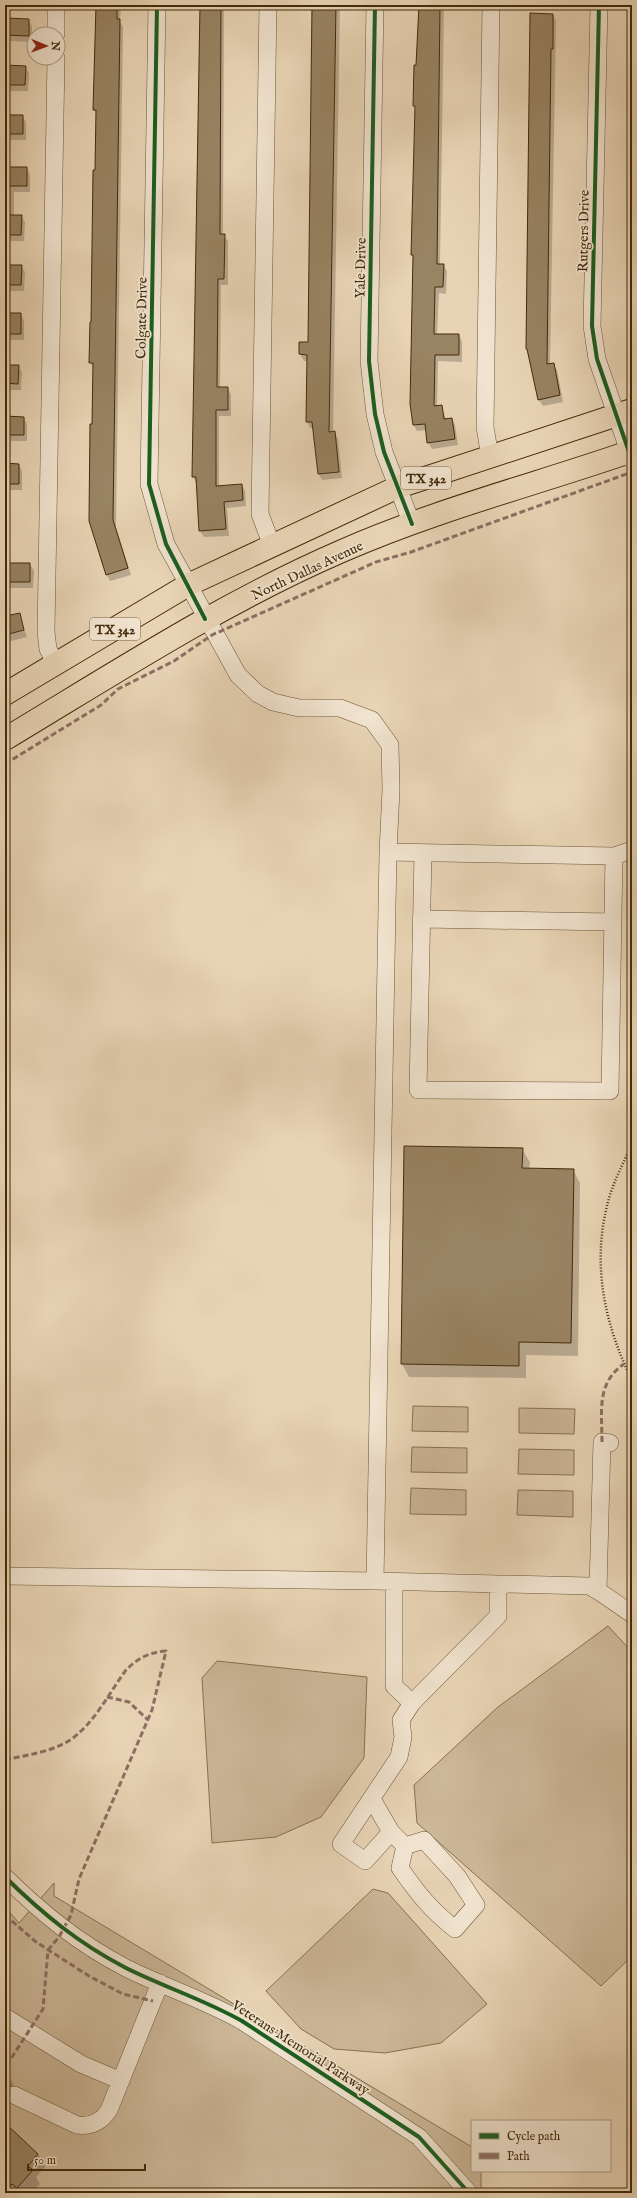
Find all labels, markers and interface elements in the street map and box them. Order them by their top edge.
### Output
north arrow [26,26,66,66]
text: N [48,40,62,52]
street label: Rutgers Drive [574,189,594,272]
street label: Yale Drive [351,237,371,299]
street label: Colgate Drive [132,276,152,359]
road number: TX 342 [401,467,451,489]
street label: North Dallas Avenue [249,537,367,605]
road number: TX 342 [90,618,140,640]
street label: Veterans Memorial Parkway [227,1996,373,2099]
legend [471,2120,611,2172]
text: Cycle path [507,2129,561,2145]
scale bar [28,2146,145,2172]
text: Path [507,2149,530,2164]
text: 50 m [34,2153,56,2168]

